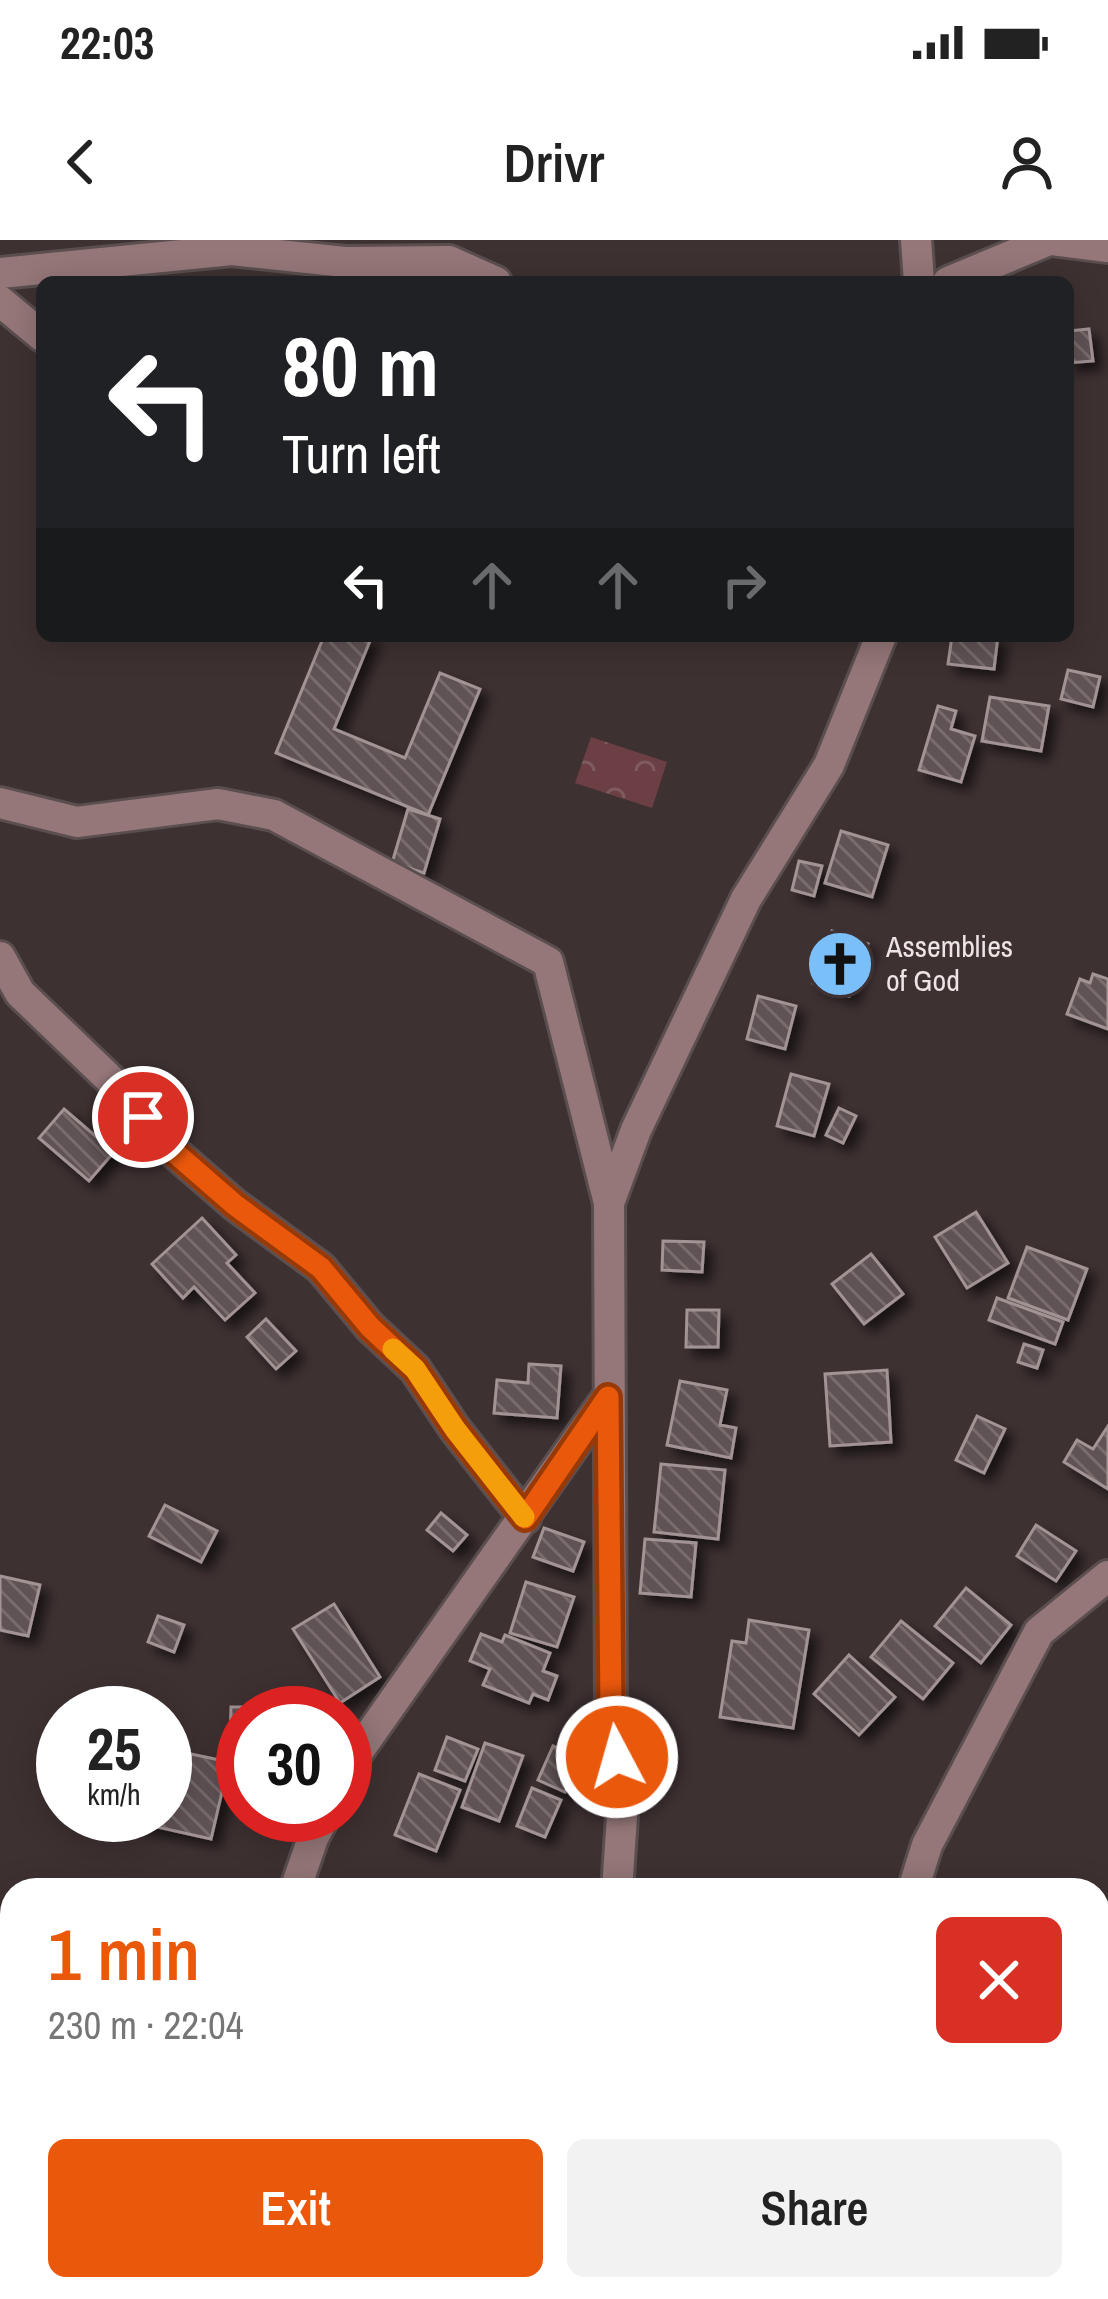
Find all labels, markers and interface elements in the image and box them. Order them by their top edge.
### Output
text: 22:03 [60,12,154,73]
text: Drivr [504,126,604,199]
icon: back [48,129,114,195]
icon: person [994,129,1060,195]
text: 80 m [282,309,439,422]
icon: left [84,324,240,480]
text: Turn left [282,417,441,490]
icon: left [333,552,399,618]
icon: ahead [459,552,525,618]
icon: ahead [585,552,651,618]
icon: right [711,552,777,618]
place label: Assemblies of God [885,926,1013,1000]
church icon: Assemblies of God [805,929,875,999]
pin [92,1066,194,1168]
icon: arrive [110,1084,176,1150]
speed limit sign: 30 [216,1686,372,1842]
position arrow [554,1694,680,1820]
text: 25 [87,1708,141,1789]
text: km/h [87,1774,141,1814]
text: 1 min [48,1905,200,2002]
button: close [936,1917,1062,2043]
text: 230 m · 22:04 [48,1999,244,2051]
button: Exit [48,2139,543,2277]
button: Share [567,2139,1062,2277]

